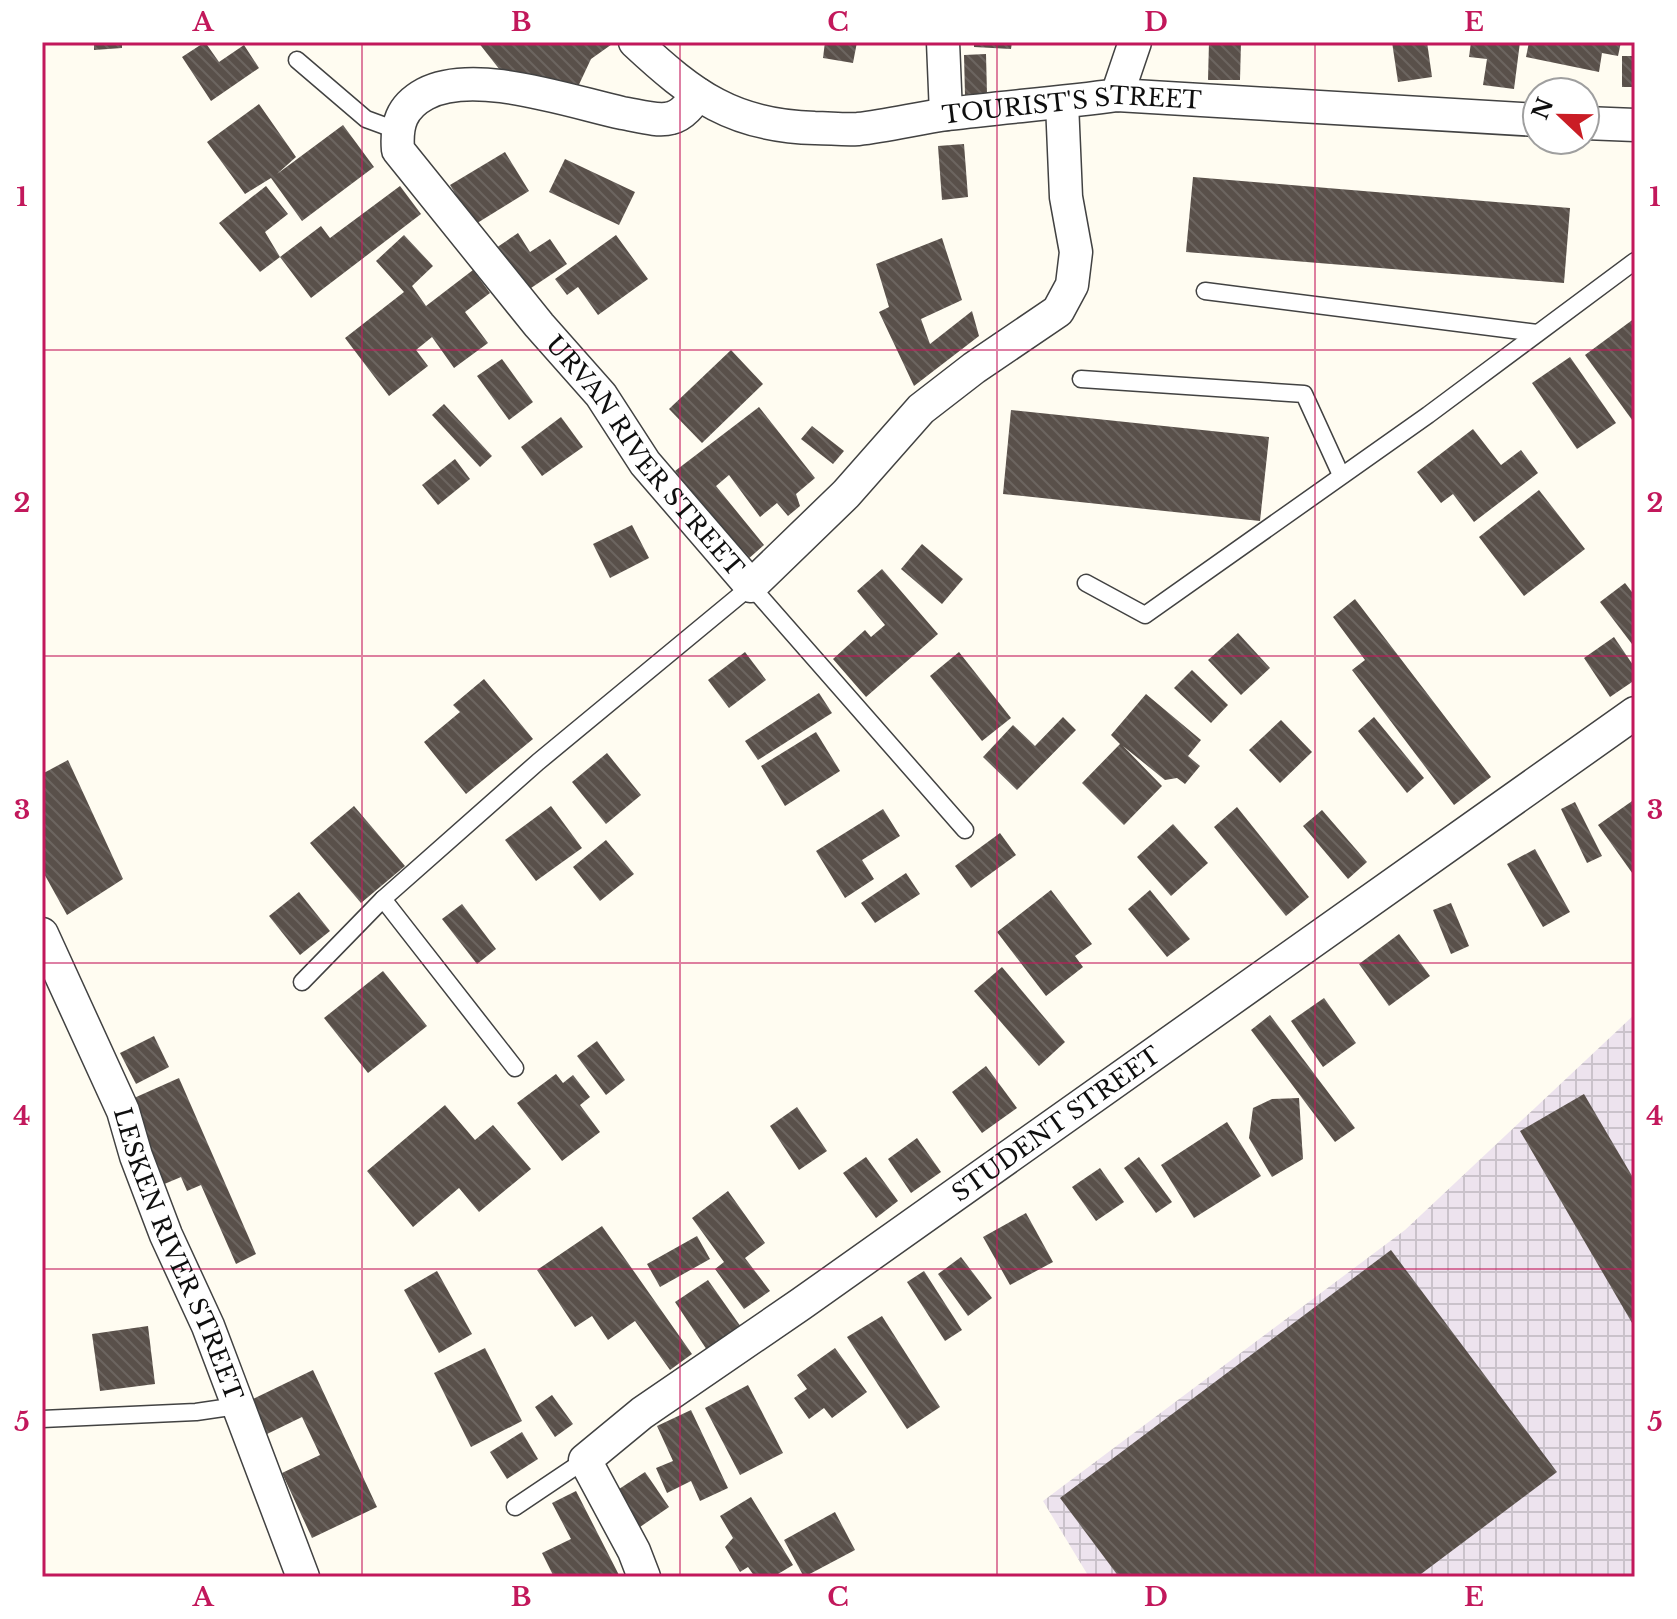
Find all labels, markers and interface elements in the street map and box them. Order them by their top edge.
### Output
text: A [191,6,214,38]
text: B [511,6,531,38]
text: C [827,6,849,38]
text: D [1144,6,1168,38]
text: E [1464,6,1484,38]
north arrow [1521,76,1601,156]
street label: TOURIST'S STREET [940,80,1203,129]
text: N [1527,94,1559,123]
text: 1 [16,181,28,213]
text: 1 [1649,181,1661,213]
street label: URVAN RIVER STREET [540,329,750,582]
text: 2 [14,487,30,519]
text: 2 [1647,487,1663,519]
text: 3 [14,794,30,826]
text: 3 [1647,794,1663,826]
street label: STUDENT STREET [946,1040,1165,1207]
text: 4 [13,1100,31,1132]
text: 4 [1646,1100,1664,1132]
street label: LESKEN RIVER STREET [108,1104,249,1404]
text: 5 [14,1406,30,1438]
text: 5 [1647,1406,1663,1438]
text: A [191,1581,214,1613]
text: B [511,1581,531,1613]
text: C [827,1581,849,1613]
text: D [1144,1581,1168,1613]
text: E [1464,1581,1484,1613]

